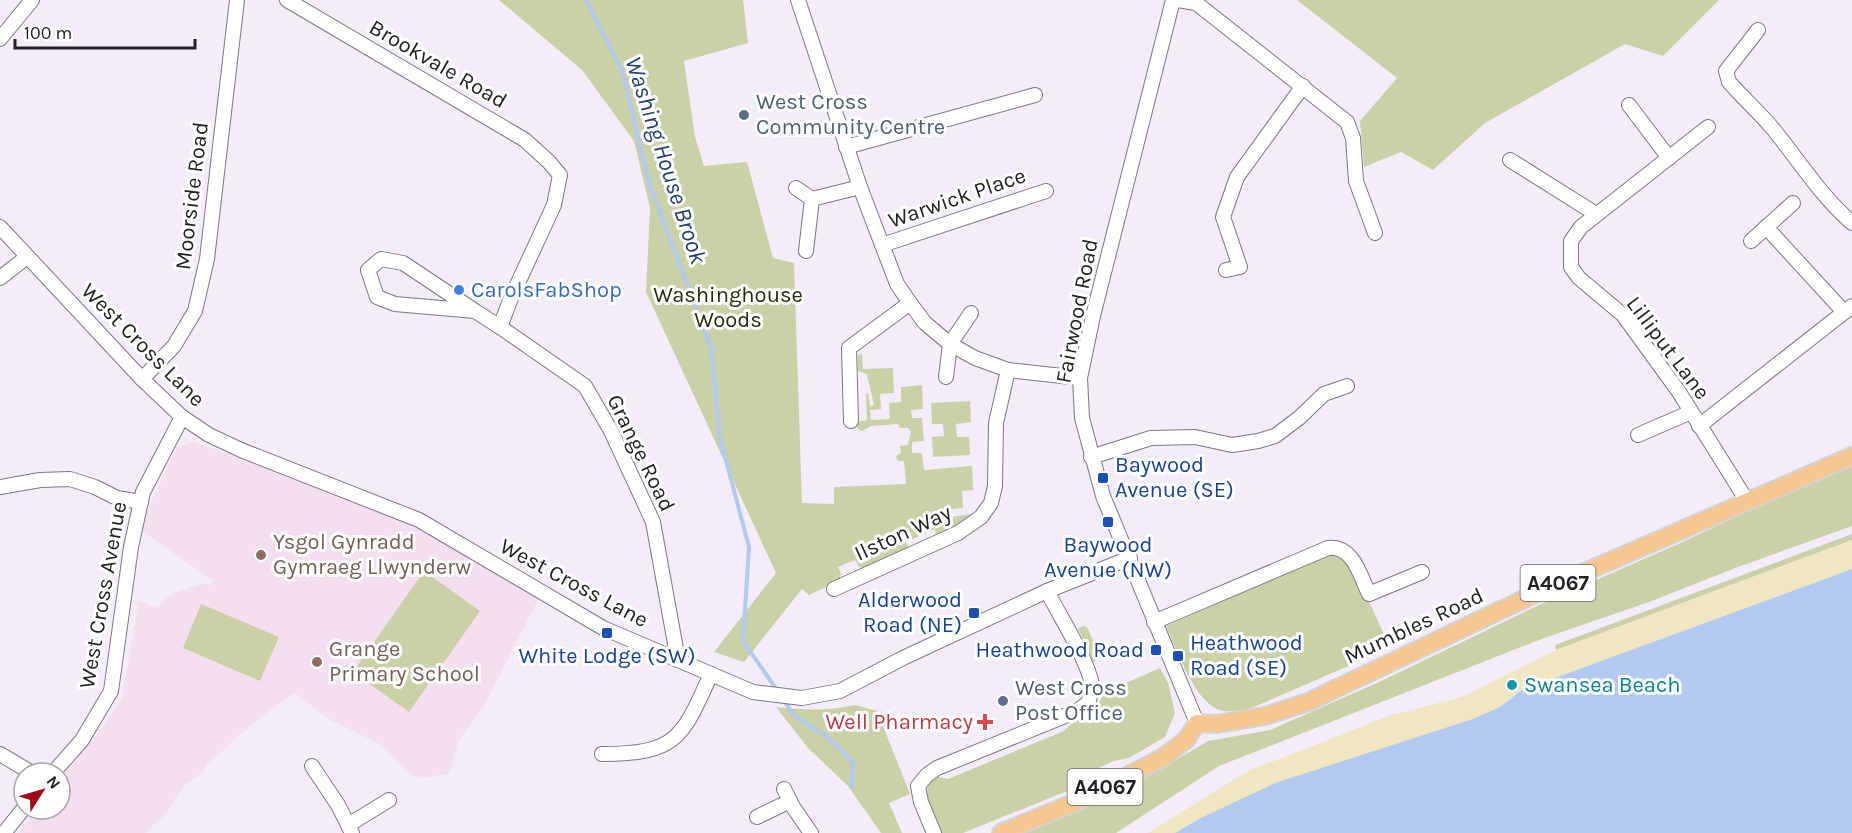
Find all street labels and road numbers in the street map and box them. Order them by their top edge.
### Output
street label: Brookvale Road [365,14,511,114]
street label: Moorside Road [170,120,214,272]
street label: Warwick Place [885,162,1029,234]
street label: Fairwood Road [1050,237,1104,385]
street label: West Cross Lane [76,278,210,412]
street label: Lilliput Lane [1621,291,1715,405]
street label: Grange Road [601,390,681,516]
street label: West Cross Avenue [74,499,132,691]
street label: Ilston Way [850,499,956,567]
street label: West Cross Lane [495,533,653,633]
road number: A4067 [1520,565,1596,601]
street label: Mumbles Road [1340,582,1488,670]
road number: A4067 [1068,769,1142,805]

